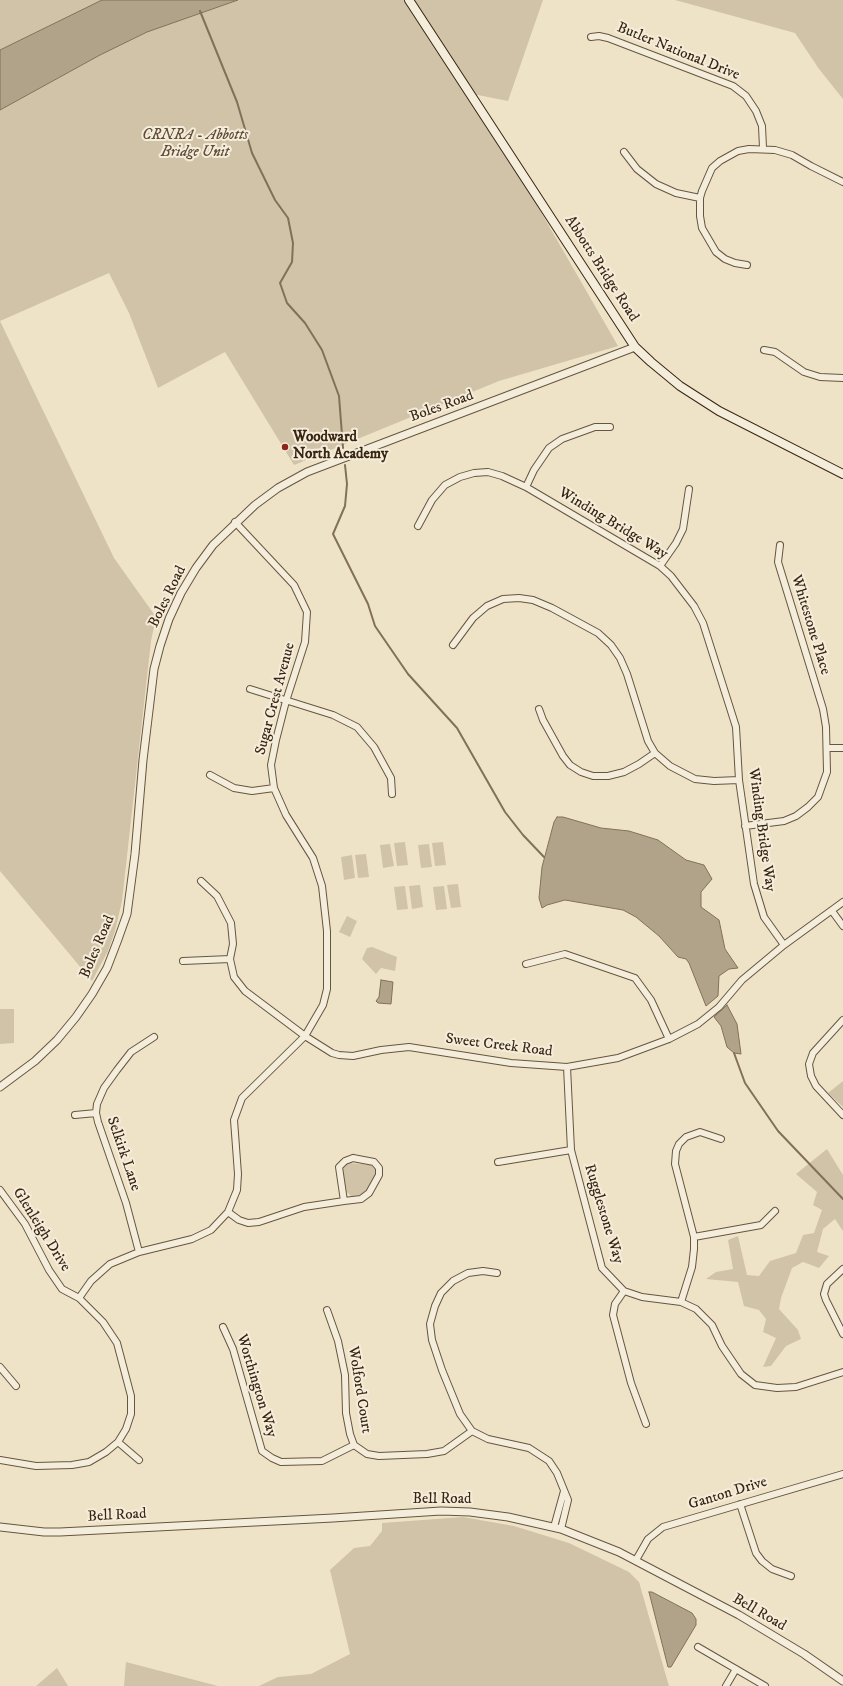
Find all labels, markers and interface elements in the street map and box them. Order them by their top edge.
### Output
street label: Butler National Drive [614,19,742,85]
park label: CRNRA - Abbotts Bridge Unit [142,127,248,162]
street label: Abbotts Bridge Road [560,213,642,325]
street label: Boles Road [408,387,476,427]
place label: Woodward North Academy [293,429,388,464]
marker: Woodward North Academy [280,442,290,452]
street label: Winding Bridge Way [555,484,671,564]
street label: Boles Road [145,563,191,631]
street label: Whitestone Place [786,573,834,677]
street label: Sugar Crest Avenue [252,641,300,757]
street label: Winding Bridge Way [743,767,779,893]
street label: Boles Road [77,913,119,981]
street label: Sweet Creek Road [445,1031,553,1061]
street label: Selkirk Lane [102,1115,144,1193]
street label: Rugglestone Way [579,1162,627,1266]
street label: Glenleigh Drive [8,1185,74,1275]
street label: Worthington Way [232,1332,280,1440]
street label: Wolford Court [343,1345,375,1435]
street label: Ganton Drive [687,1474,769,1514]
street label: Bell Road [413,1491,471,1509]
street label: Bell Road [87,1505,147,1527]
street label: Bell Road [729,1590,789,1636]

